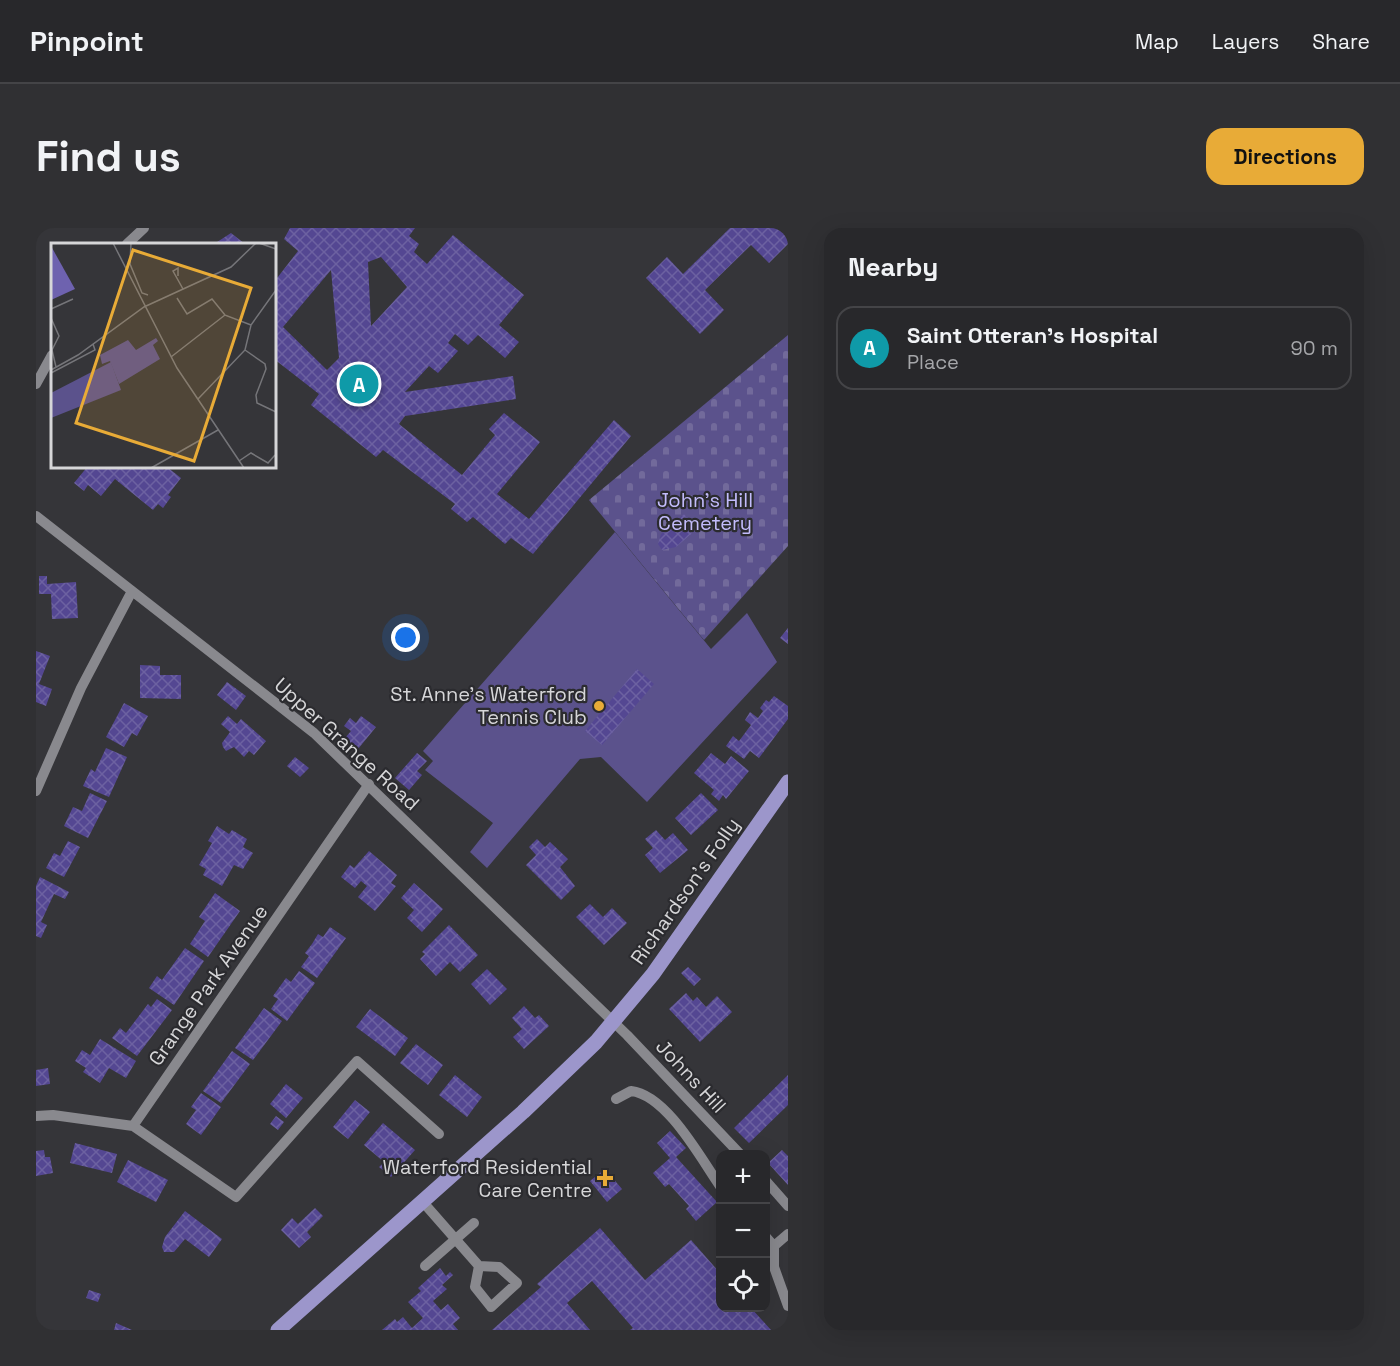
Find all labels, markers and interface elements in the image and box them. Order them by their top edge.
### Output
text: Pinpoint [30,23,144,59]
text: Map [1135,28,1179,55]
text: Layers [1212,28,1279,55]
text: Share [1312,28,1370,55]
button: Directions [1206,128,1364,185]
text: Find us [36,130,181,183]
inset map [51,243,276,468]
text: Nearby [848,250,938,284]
text: Saint Otteran's Hospital [907,321,1158,349]
text: A [863,335,876,361]
text: 90 m [1291,335,1338,361]
text: Place [907,349,959,375]
pin: A [340,362,378,406]
park label: John's Hill Cemetery [657,487,753,536]
your location [391,623,420,652]
street label: Upper Grange Road [269,672,425,816]
place label: St. Anne's Waterford Tennis Club [390,681,587,730]
marker: St. Anne's Waterford Tennis Club [592,699,606,713]
street label: Richardson's Folly [625,812,745,970]
street label: Grange Park Avenue [143,899,273,1071]
street label: Johns Hill [650,1034,732,1118]
map controls [716,1150,770,1312]
button: + [716,1150,770,1204]
place label: Waterford Residential Care Centre [383,1154,592,1203]
marker: Waterford Residential Care Centre [596,1169,614,1187]
button: − [716,1204,770,1258]
button: locate [716,1258,770,1312]

